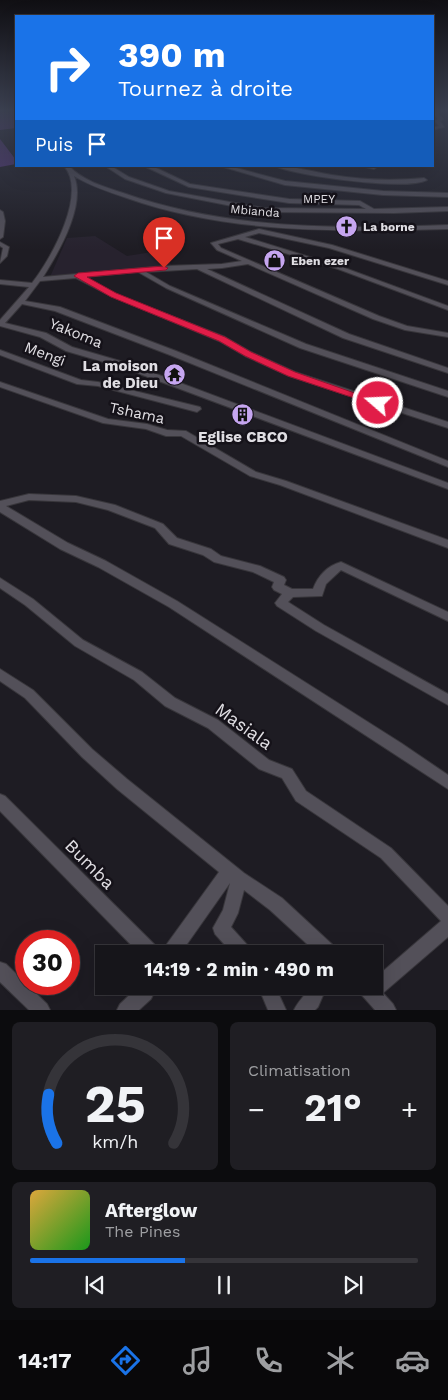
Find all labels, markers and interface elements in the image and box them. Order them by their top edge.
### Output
text: 390 m [118,34,226,76]
icon: right [35,35,100,100]
text: Tournez à droite [118,76,293,101]
icon: arrive [83,130,111,158]
text: Puis [35,133,73,156]
street label: MPEY [303,192,335,206]
street label: Mbianda [230,202,280,220]
church icon: La borne [335,215,359,239]
pin [143,217,185,268]
place label: La borne [363,220,415,234]
icon: arrive [150,224,178,252]
shop icon: Eben ezer [263,249,287,273]
place label: Eben ezer [291,254,350,268]
street label: Yakoma [47,314,106,352]
street label: Mengi [22,338,68,370]
place label: La moison de Dieu [82,357,158,392]
temple icon: La moison de Dieu [162,363,186,387]
position arrow [351,376,403,428]
street label: Tshama [108,398,167,428]
building icon: Eglise CBCO [231,402,255,426]
place label: Eglise CBCO [198,428,288,446]
street label: Masiala [211,698,277,754]
street label: Bumba [61,835,119,893]
speed limit sign: 30 [15,930,80,995]
text: 14:19 · 2 min · 490 m [144,958,334,981]
text: Climatisation [248,1061,351,1080]
text: 25 [84,1074,146,1135]
text: 21° [304,1086,362,1130]
text: − [248,1093,265,1126]
text: + [401,1093,418,1126]
text: km/h [92,1131,138,1152]
text: Afterglow [105,1199,197,1222]
text: The Pines [105,1222,181,1241]
icon: previous [81,1271,109,1299]
icon: pause [210,1271,238,1299]
icon: next [339,1271,367,1299]
icon: directions [108,1343,143,1378]
icon: music [180,1343,215,1378]
icon: phone [251,1343,286,1378]
icon: climate [323,1343,358,1378]
icon: car [395,1343,430,1378]
text: 14:17 [18,1348,72,1373]

